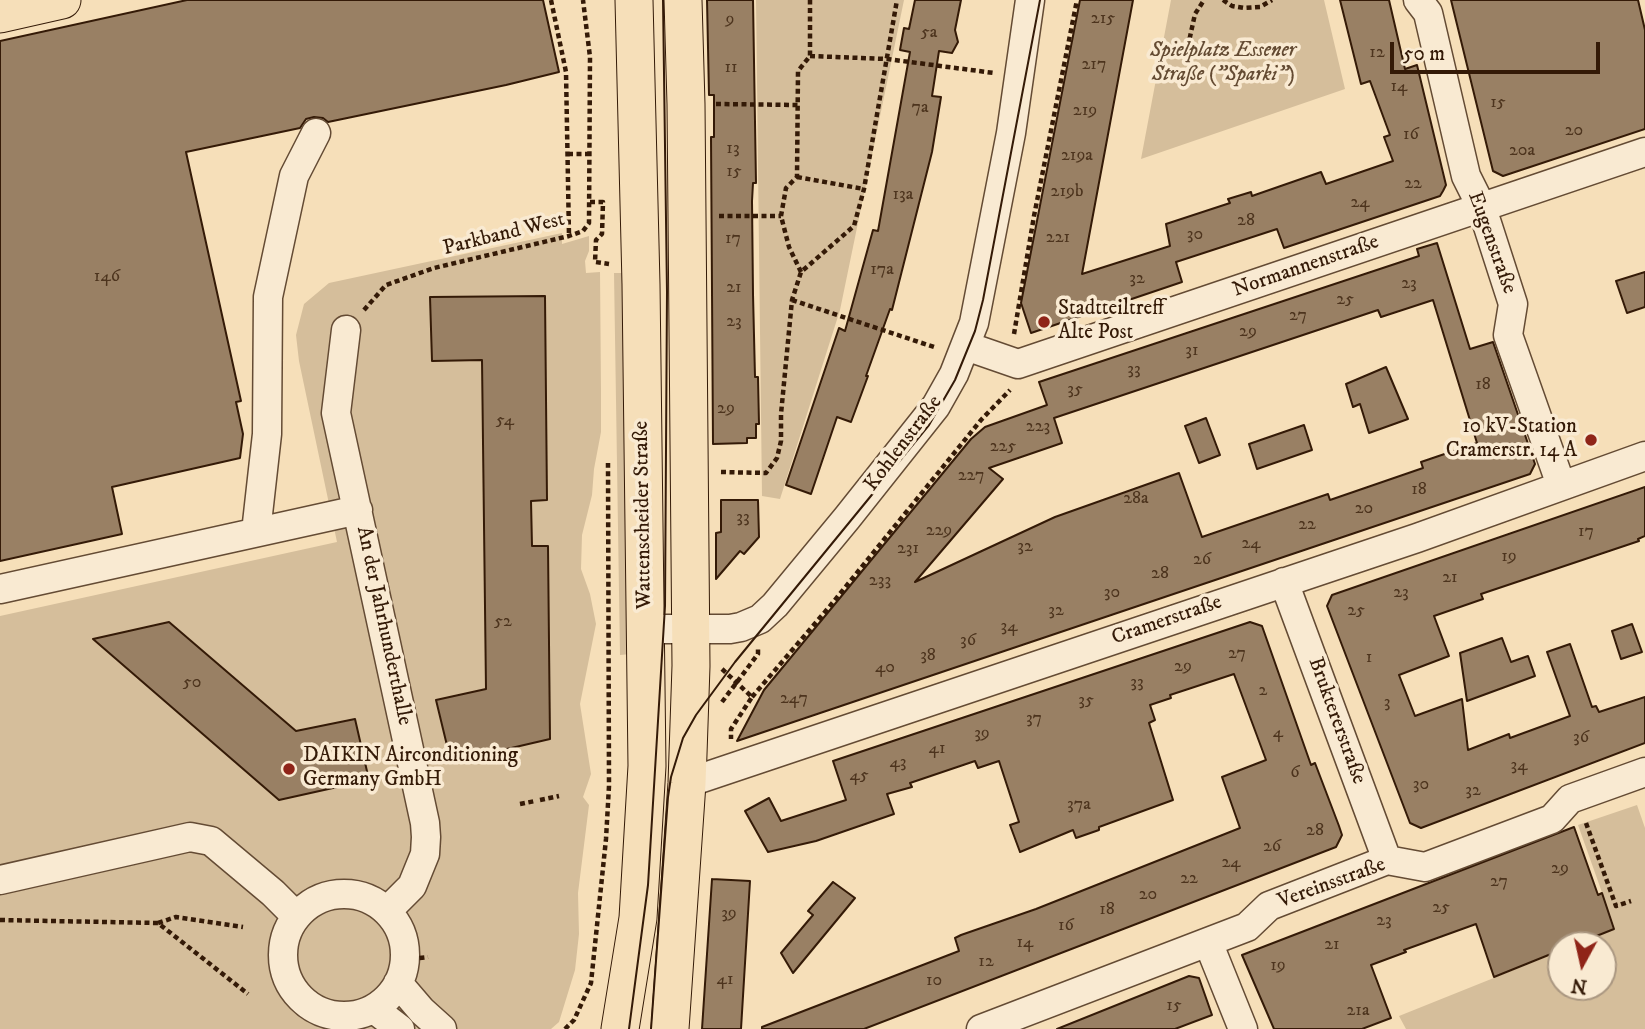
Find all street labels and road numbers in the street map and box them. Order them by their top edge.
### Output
street label: Eugenstraße [1461,189,1521,297]
street label: Parkband West [441,208,567,262]
street label: Normannenstraße [1230,230,1382,304]
street label: Kohlenstraße [860,391,948,497]
street label: Wattenscheider Straße [630,421,658,609]
street label: An der Jahrhunderthalle [350,524,416,728]
street label: Cramerstraße [1109,590,1225,652]
street label: Bruktererstraße [1301,654,1371,788]
street label: Vereinsstraße [1275,853,1389,915]

